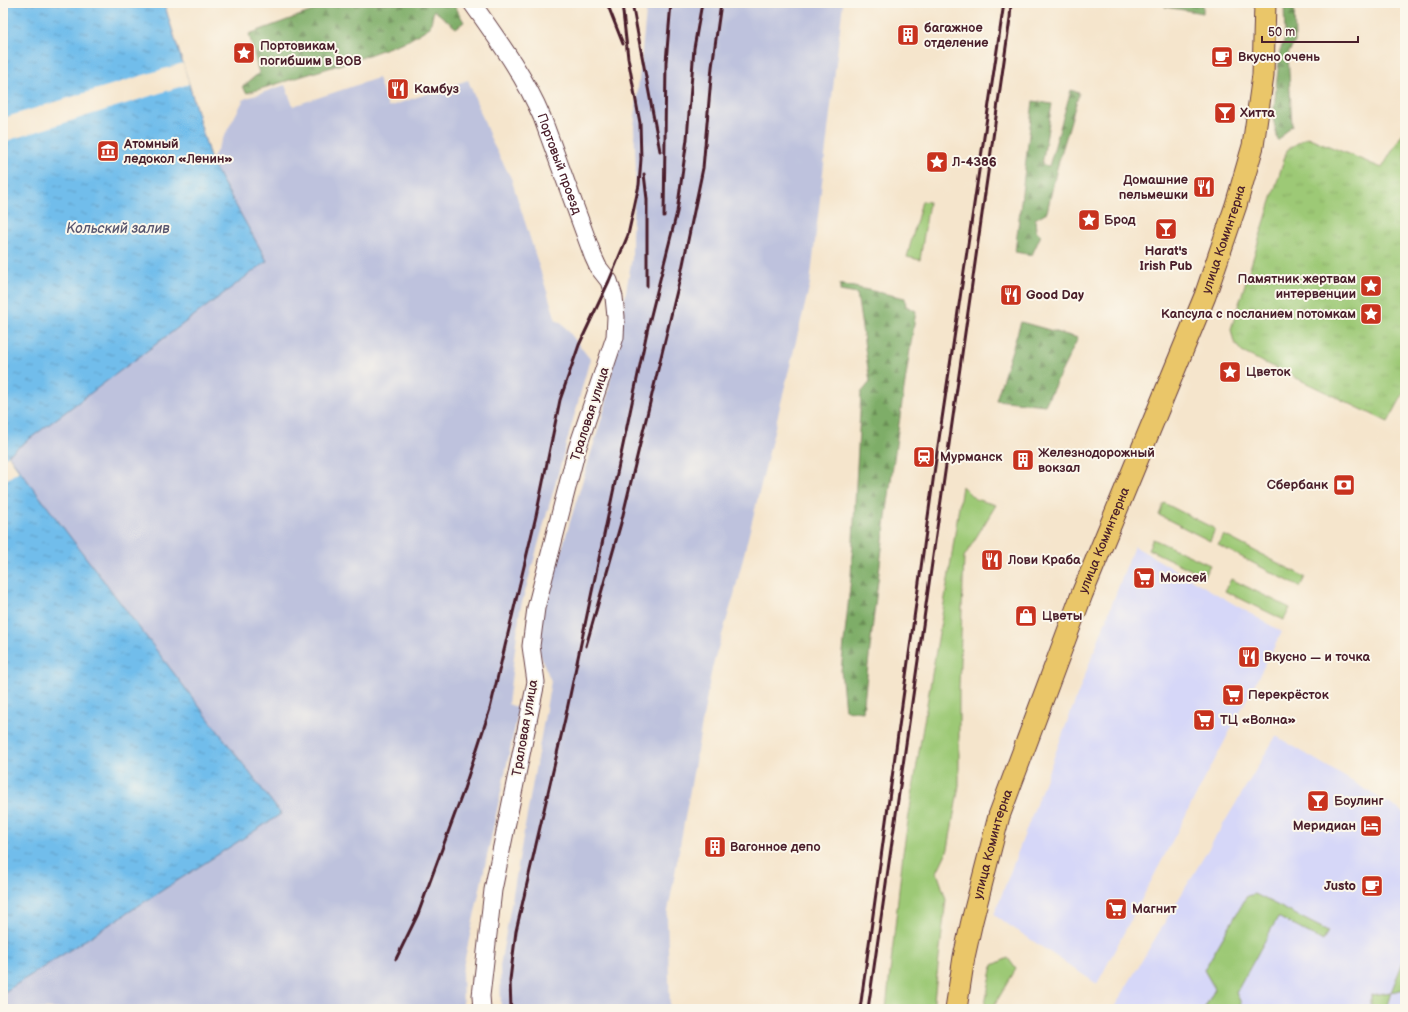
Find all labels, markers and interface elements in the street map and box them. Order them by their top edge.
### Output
scale bar [1262,18,1358,44]
place label: багажное отделение [924,20,989,51]
building icon: багажное отделение [895,22,921,48]
text: 50 m [1268,25,1295,40]
place label: Портовикам, погибшим в ВОВ [260,38,361,69]
place icon: Портовикам, погибшим в ВОВ [231,40,257,66]
cafe icon: Вкусно очень [1209,44,1235,70]
place label: Вкусно очень [1238,49,1320,65]
restaurant icon: Камбуз [385,76,411,102]
place label: Камбуз [414,81,459,97]
bar icon: Хитта [1212,100,1238,126]
place label: Хитта [1239,105,1275,121]
street label: Портовый проезд [533,111,585,217]
place label: Атомный ледокол «Ленин» [123,136,233,167]
museum icon: Атомный ледокол «Ленин» [95,138,121,164]
place icon: Л-4386 [924,149,950,175]
place label: Л-4386 [951,154,997,170]
place label: Домашние пельмешки [1119,172,1188,203]
restaurant icon: Домашние пельмешки [1191,174,1217,200]
street label: улица Коминтерна [1198,183,1249,296]
place icon: Брод [1076,207,1102,233]
place label: Брод [1104,212,1136,228]
bar icon: Harat's Irish Pub [1153,216,1179,242]
water label: Кольский залив [66,220,170,237]
place label: Harat's Irish Pub [1140,243,1193,274]
place label: Памятник жертвам интервенции [1238,271,1356,302]
place icon: Памятник жертвам интервенции [1358,273,1384,299]
restaurant icon: Good Day [998,282,1024,308]
place label: Good Day [1026,287,1084,303]
place icon: Капсула с посланием потомкам [1358,301,1384,327]
place label: Капсула с посланием потомкам [1161,306,1356,322]
place icon: Цветок [1217,359,1243,385]
place label: Цветок [1246,364,1292,380]
street label: Траловая улица [567,365,613,463]
station icon: Мурманск [911,444,937,470]
place label: Железнодорожный вокзал [1038,445,1155,476]
building icon: Железнодорожный вокзал [1010,447,1036,473]
place label: Мурманск [940,449,1003,465]
bank icon: Сбербанк [1331,472,1357,498]
place label: Сбербанк [1267,477,1329,493]
street label: улица Коминтерна [1075,484,1133,596]
restaurant icon: Лови Краба [979,547,1005,573]
place label: Лови Краба [1007,552,1081,568]
supermarket icon: Моисей [1131,565,1157,591]
place label: Моисей [1160,570,1207,586]
shop icon: Цветы [1013,603,1039,629]
place label: Цветы [1042,608,1082,624]
restaurant icon: Вкусно — и точка [1236,644,1262,670]
place label: Вкусно — и точка [1264,649,1371,665]
street label: Траловая улица [509,678,541,778]
supermarket icon: Перекрёсток [1220,682,1246,708]
place label: Перекрёсток [1248,687,1330,703]
supermarket icon: ТЦ «Волна» [1191,707,1217,733]
place label: ТЦ «Волна» [1220,712,1296,728]
street label: улица Коминтерна [970,787,1016,901]
bar icon: Боулинг [1305,788,1331,814]
place label: Боулинг [1334,793,1385,809]
hotel icon: Меридиан [1358,813,1384,839]
place label: Меридиан [1293,818,1356,834]
building icon: Вагонное депо [702,834,728,860]
place label: Вагонное депо [730,839,821,855]
cafe icon: Justo [1359,873,1385,899]
place label: Justo [1324,878,1356,894]
supermarket icon: Магнит [1103,896,1129,922]
place label: Магнит [1132,901,1177,917]

